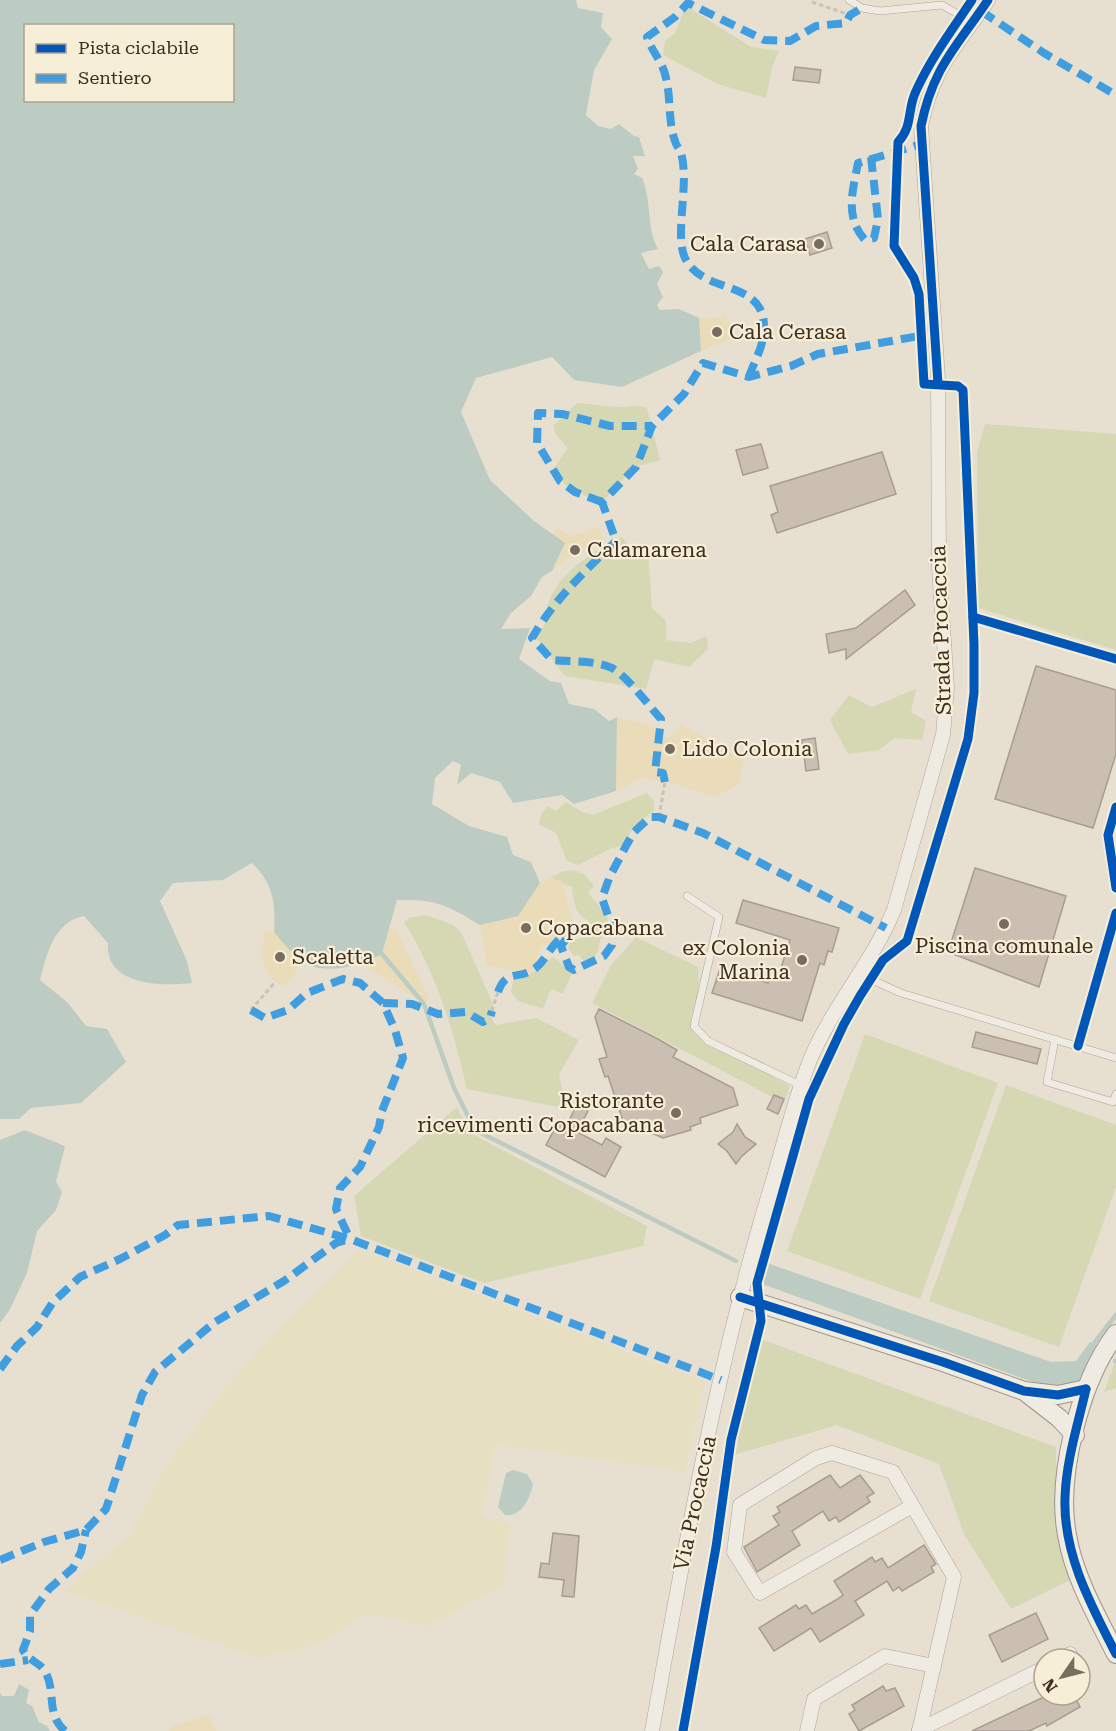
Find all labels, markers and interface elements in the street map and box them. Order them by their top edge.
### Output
legend [24,24,234,102]
text: Pista ciclabile [78,37,199,58]
text: Sentiero [78,67,152,88]
place label: Cala Carasa [690,232,808,256]
marker: Cala Carasa [812,237,826,251]
place label: Cala Cerasa [729,320,847,344]
marker: Cala Cerasa [710,325,724,339]
place label: Calamarena [587,538,707,562]
marker: Calamarena [568,543,582,557]
street label: Strada Procaccia [926,544,956,715]
place label: Lido Colonia [682,737,813,761]
marker: Lido Colonia [663,742,677,756]
place label: Copacabana [538,916,664,940]
marker: Piscina comunale [997,917,1011,931]
marker: Copacabana [519,921,533,935]
place label: Piscina comunale [915,934,1093,958]
place label: ex Colonia Marina [682,936,791,984]
place label: Scaletta [292,945,374,969]
marker: Scaletta [273,950,287,964]
marker: ex Colonia Marina [795,953,809,967]
place label: Ristorante ricevimenti Copacabana [417,1089,665,1137]
marker: Ristorante ricevimenti Copacabana [669,1106,683,1120]
street label: Via Procaccia [669,1433,721,1573]
north arrow [1032,1647,1092,1707]
text: N [1039,1675,1061,1696]

